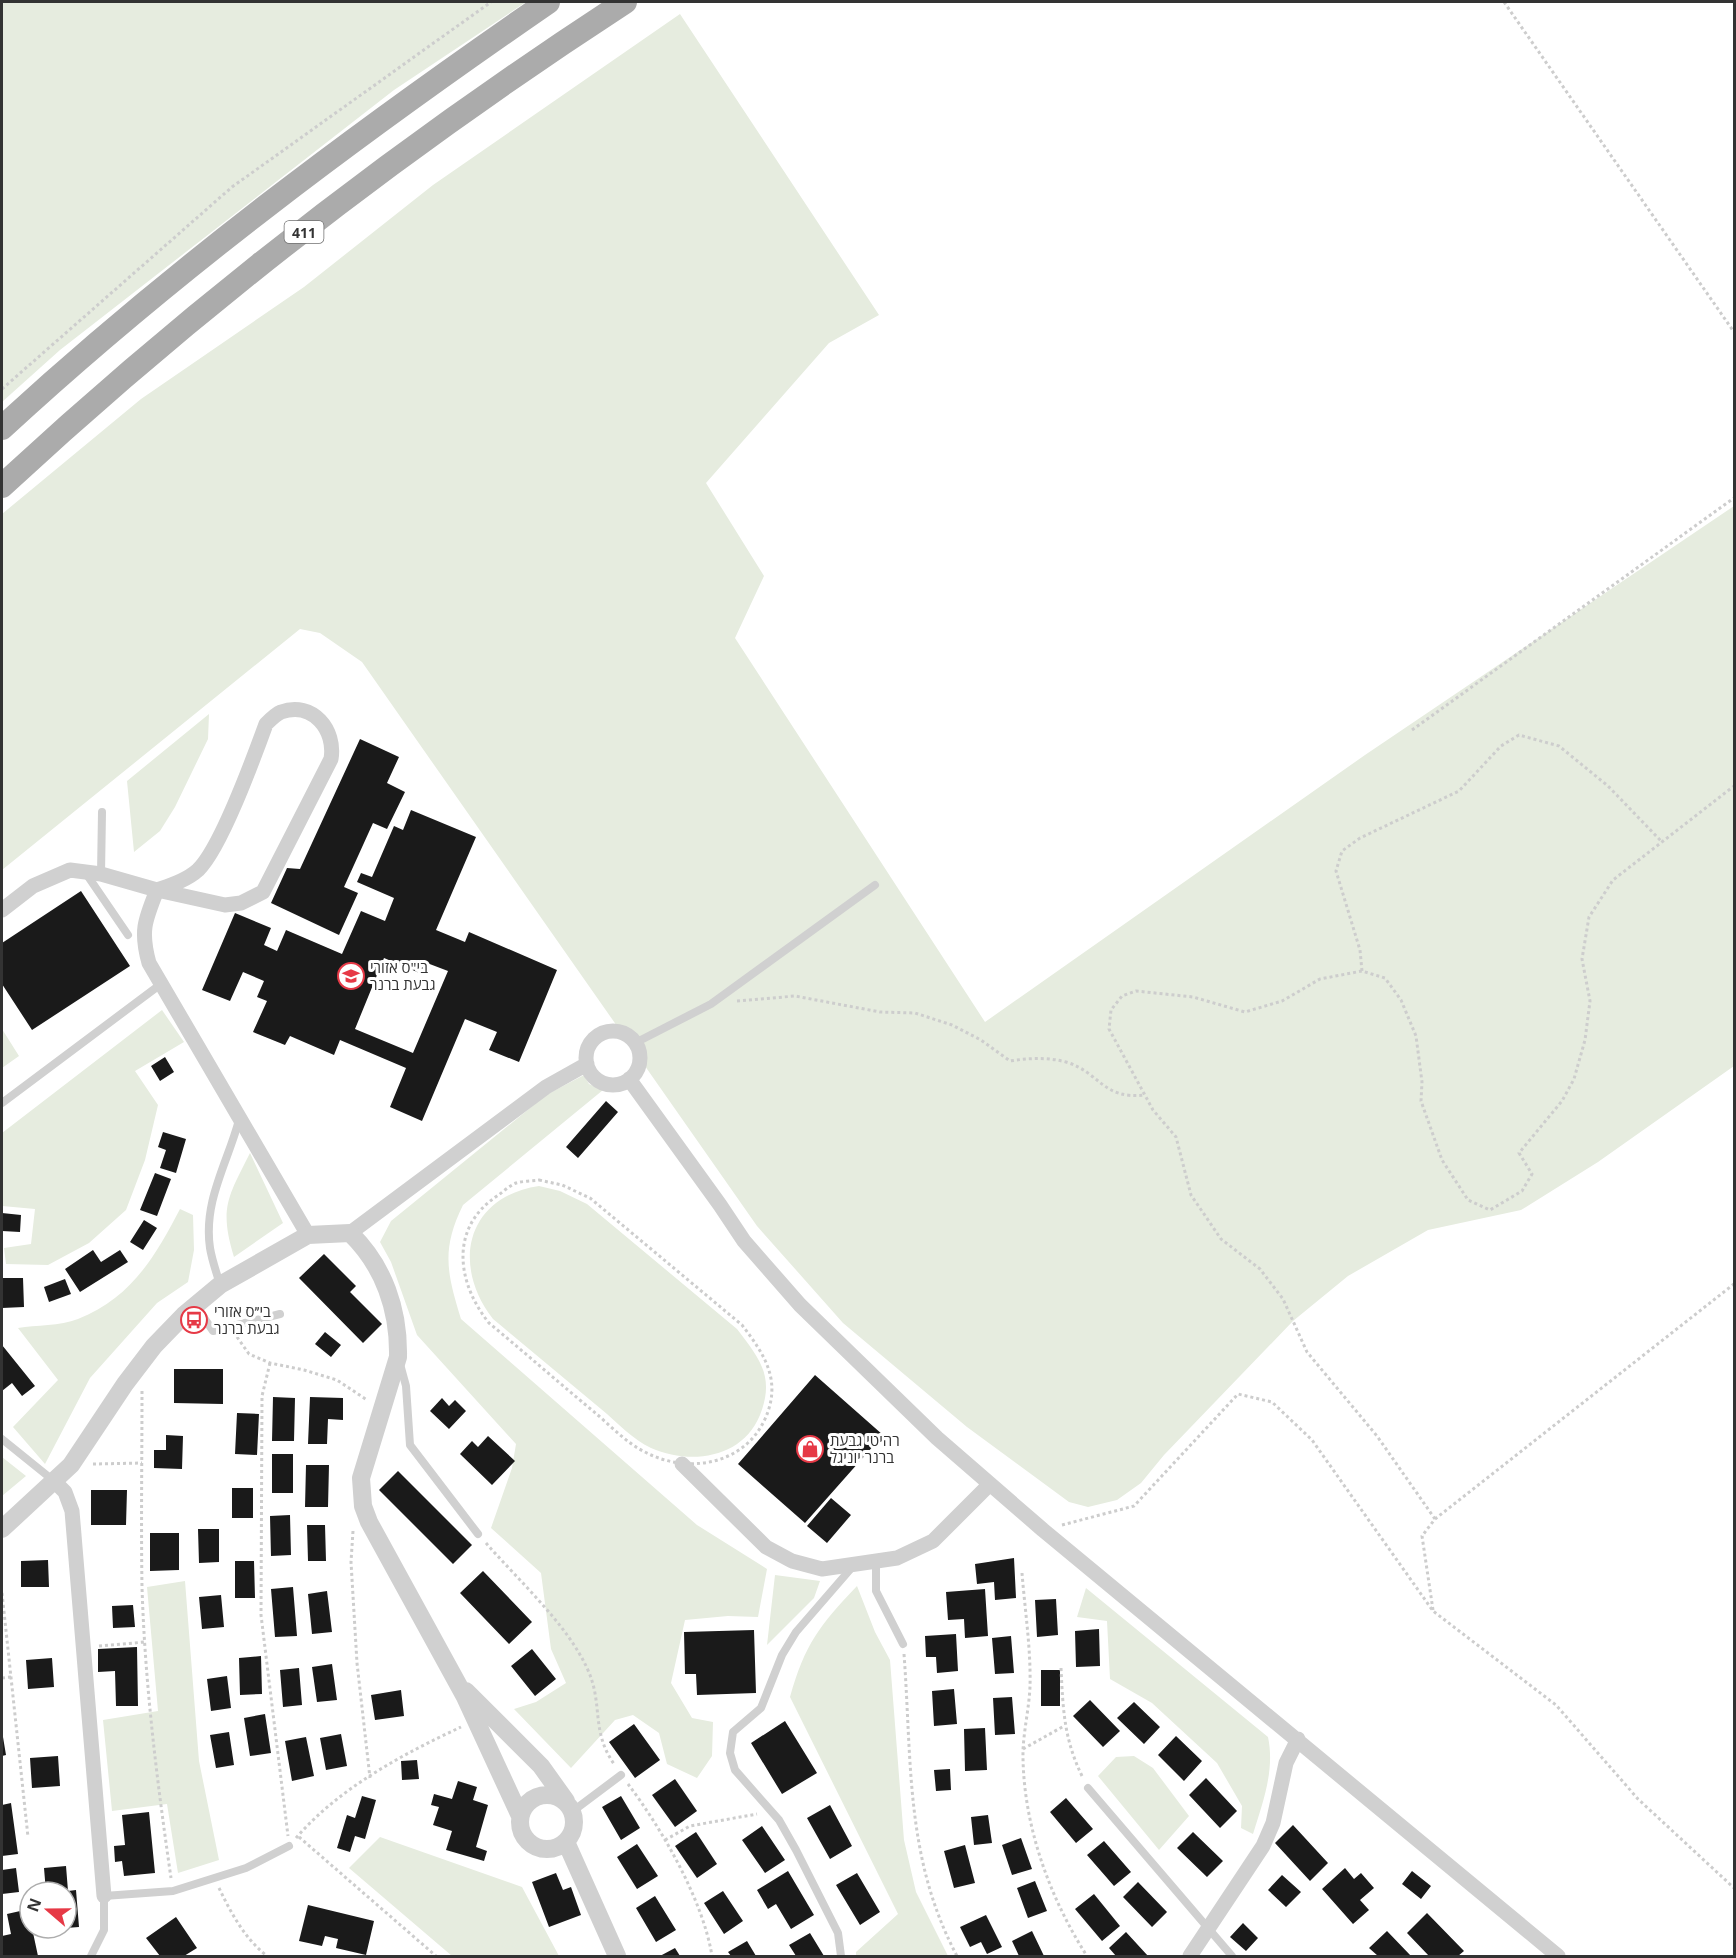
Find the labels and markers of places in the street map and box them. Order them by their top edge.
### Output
place label: בי"ס אזורי גבעת ברנר [370,957,435,994]
school or university icon: בי"ס אזורי גבעת ברנר [336,961,366,991]
place label: בי״ס אזורי גבעת ברנר [214,1301,279,1338]
bus stop icon: בי״ס אזורי גבעת ברנר [179,1305,209,1335]
place label: רהיטי גבעת ברנר יוניגל [830,1430,900,1467]
shop icon: רהיטי גבעת ברנר יוניגל [795,1434,825,1464]

